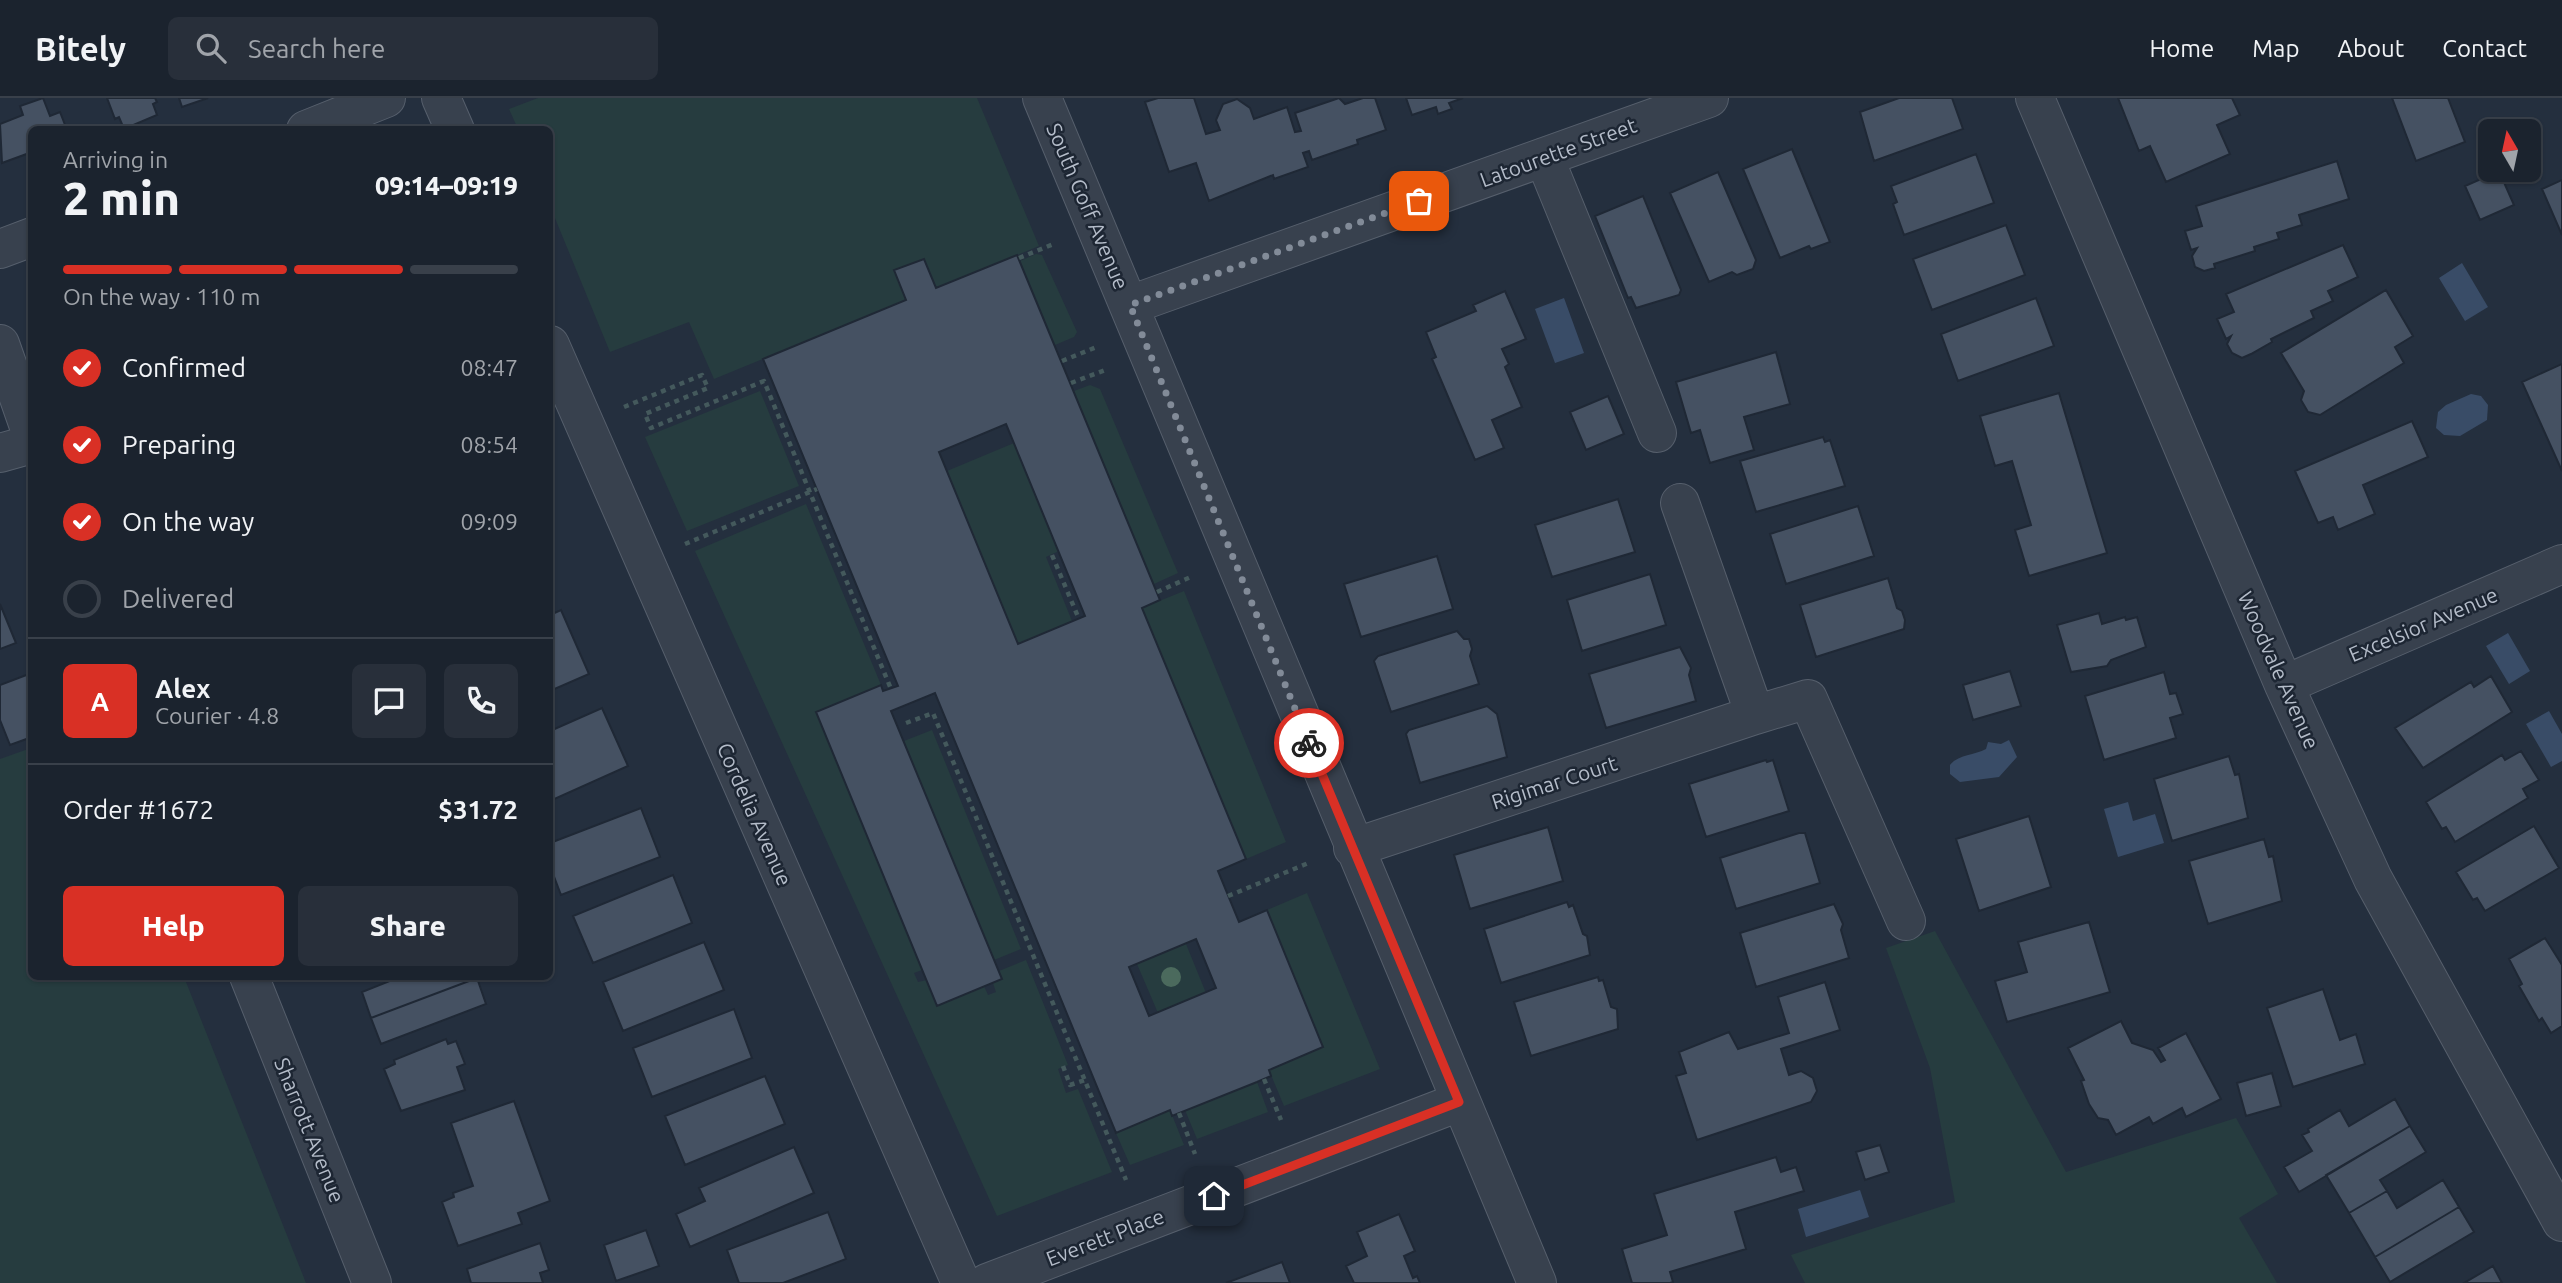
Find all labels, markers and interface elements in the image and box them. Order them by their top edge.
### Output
search box [168,17,658,80]
icon: search [192,29,230,67]
text: Bitely [35,30,126,67]
text: Search here [248,34,385,63]
text: Home [2149,35,2214,62]
text: Map [2252,35,2299,62]
text: About [2337,35,2404,62]
text: Contact [2442,35,2527,62]
street label: Latourette Street [1476,113,1640,191]
street label: South Goff Avenue [1042,119,1134,293]
north arrow [2478,119,2541,182]
map controls [2478,119,2541,182]
text: Arriving in [63,147,168,172]
text: 09:14–09:19 [375,171,518,200]
pin [1389,171,1449,231]
text: 2 min [63,172,180,224]
icon: bag [1400,182,1438,220]
text: On the way · 110 m [63,284,260,309]
icon: check [63,349,101,387]
text: Confirmed [122,353,246,382]
text: 08:47 [460,355,518,380]
icon: check [63,426,101,464]
text: Preparing [122,430,236,459]
text: 08:54 [460,432,518,457]
icon: check [63,503,101,541]
text: On the way [122,507,254,536]
text: 09:09 [460,509,518,534]
street label: Excelsior Avenue [2345,582,2501,666]
text: Delivered [122,584,234,613]
street label: Woodvale Avenue [2234,588,2324,752]
button: chat [352,664,426,738]
button: phone [444,664,518,738]
text: Alex [155,674,210,703]
text: A [91,687,109,716]
text: Courier · 4.8 [155,703,279,728]
courier [1274,708,1344,778]
icon: bike [1290,724,1328,762]
street label: Cordelia Avenue [713,739,797,889]
street label: Rigimar Court [1488,750,1620,814]
text: Order #1672 [63,795,214,824]
text: $31.72 [438,795,518,824]
button: Help [63,886,284,966]
button: Share [298,886,518,966]
street label: Sharrott Avenue [270,1054,350,1206]
pin [1184,1166,1244,1226]
icon: home [1195,1177,1233,1215]
street label: Everett Place [1043,1204,1167,1270]

